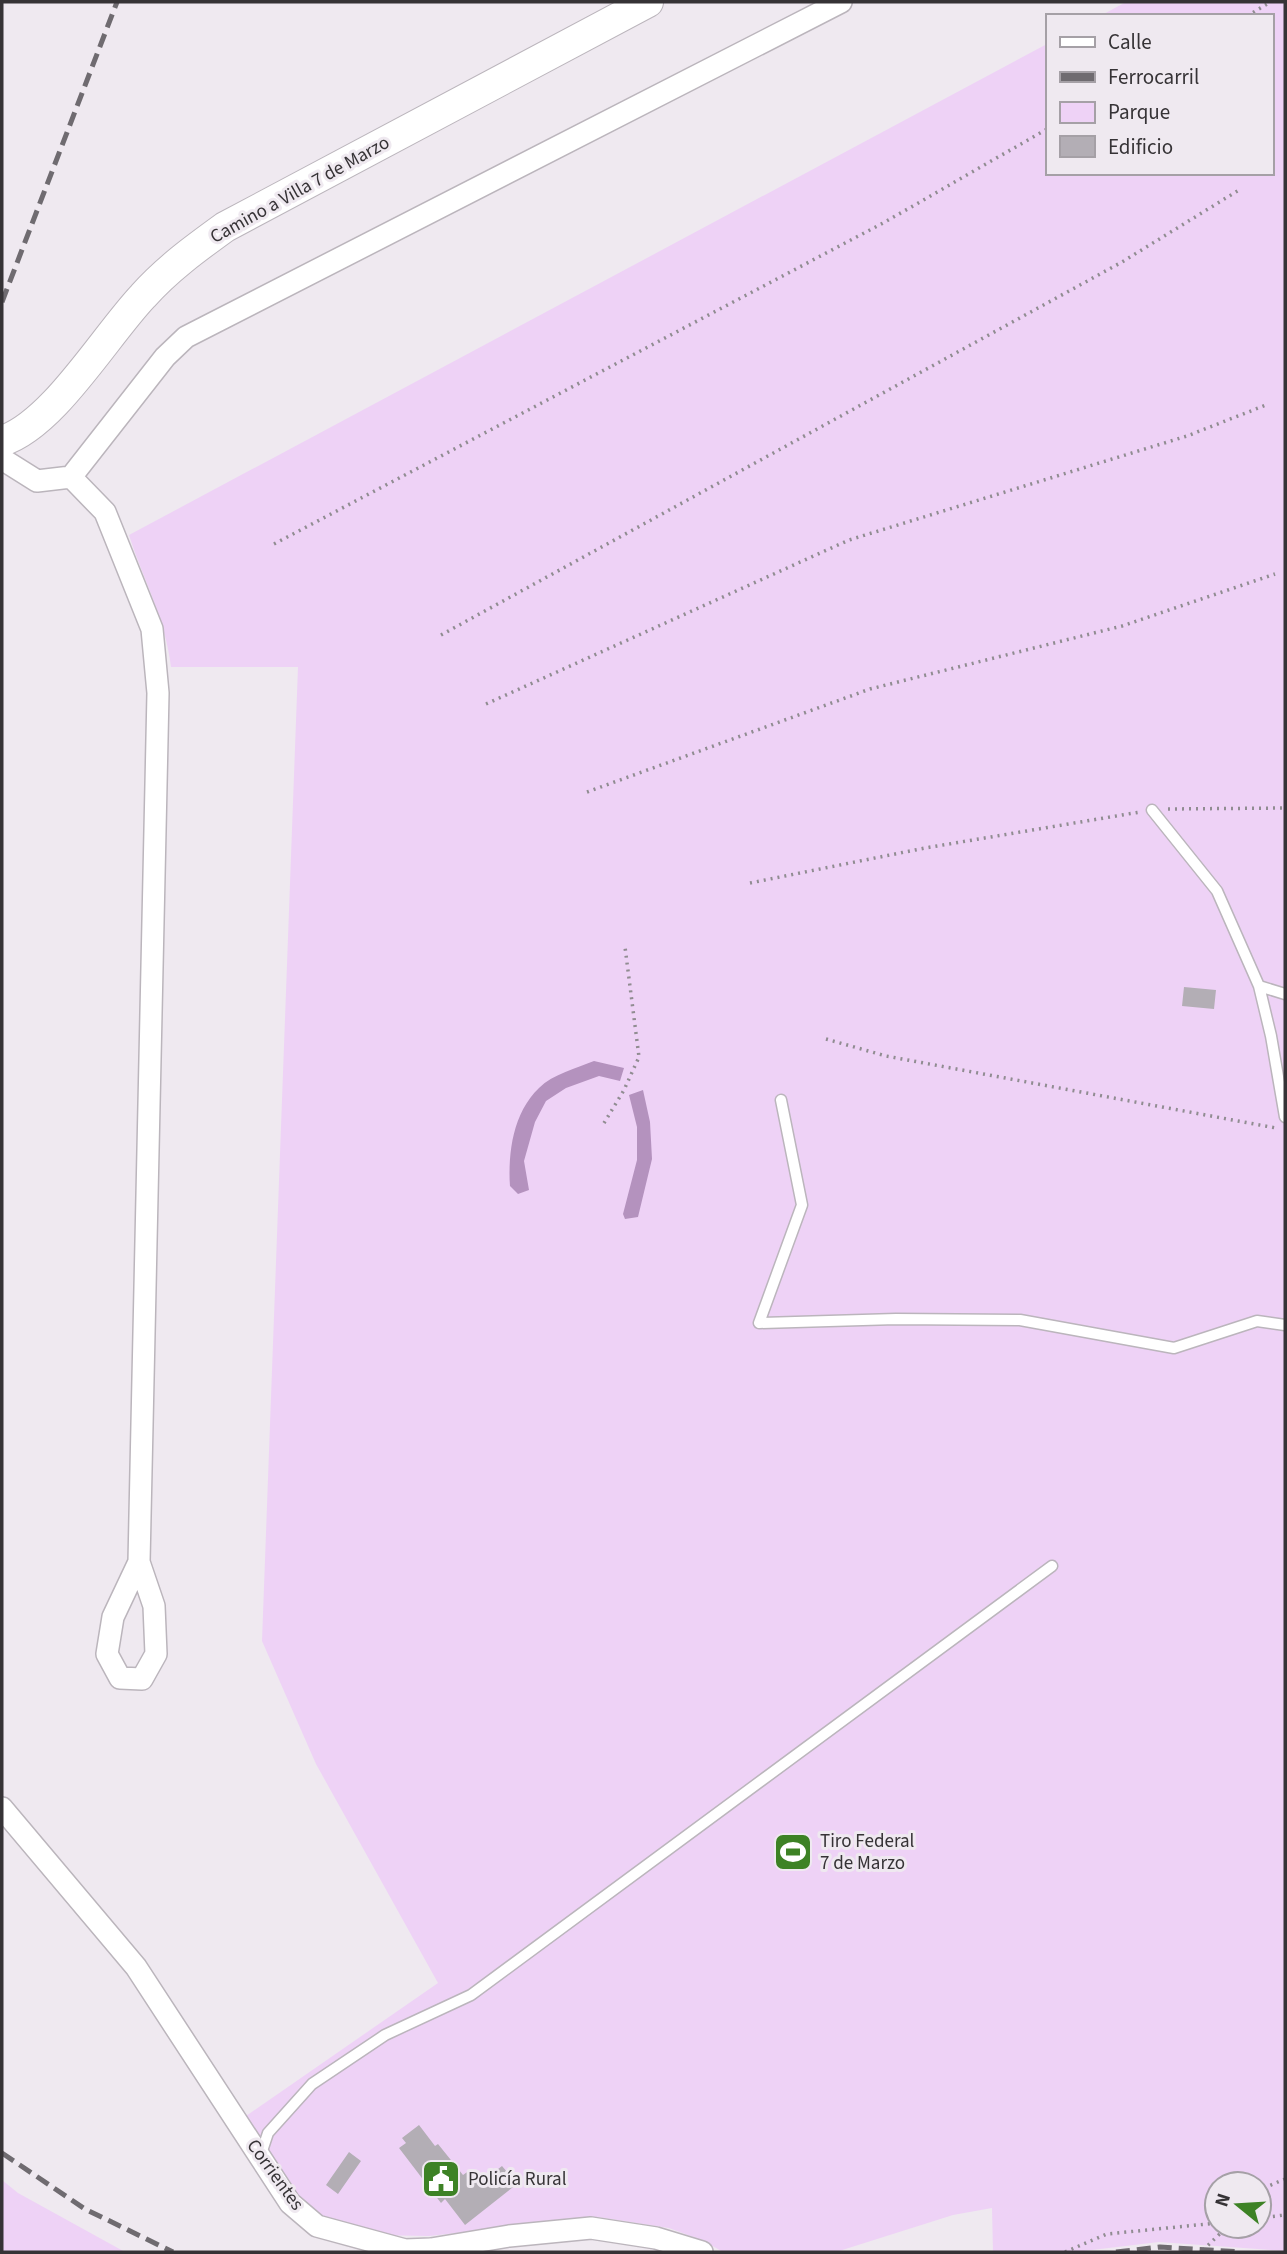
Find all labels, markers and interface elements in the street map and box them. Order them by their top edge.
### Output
legend [1046,14,1273,175]
text: Calle [1108,27,1152,57]
text: Ferrocarril [1108,62,1199,92]
text: Parque [1108,97,1170,127]
street label: Camino a Villa 7 de Marzo [205,129,395,251]
text: Edificio [1108,132,1173,162]
place label: Tiro Federal 7 de Marzo [820,1828,915,1877]
sports icon: Tiro Federal 7 de Marzo [772,1831,814,1873]
street label: Corrientes [240,2134,310,2216]
public building icon: Policía Rural [420,2158,462,2200]
place label: Policía Rural [468,2166,567,2193]
north arrow [1203,2170,1273,2240]
text: N [1208,2190,1238,2210]

